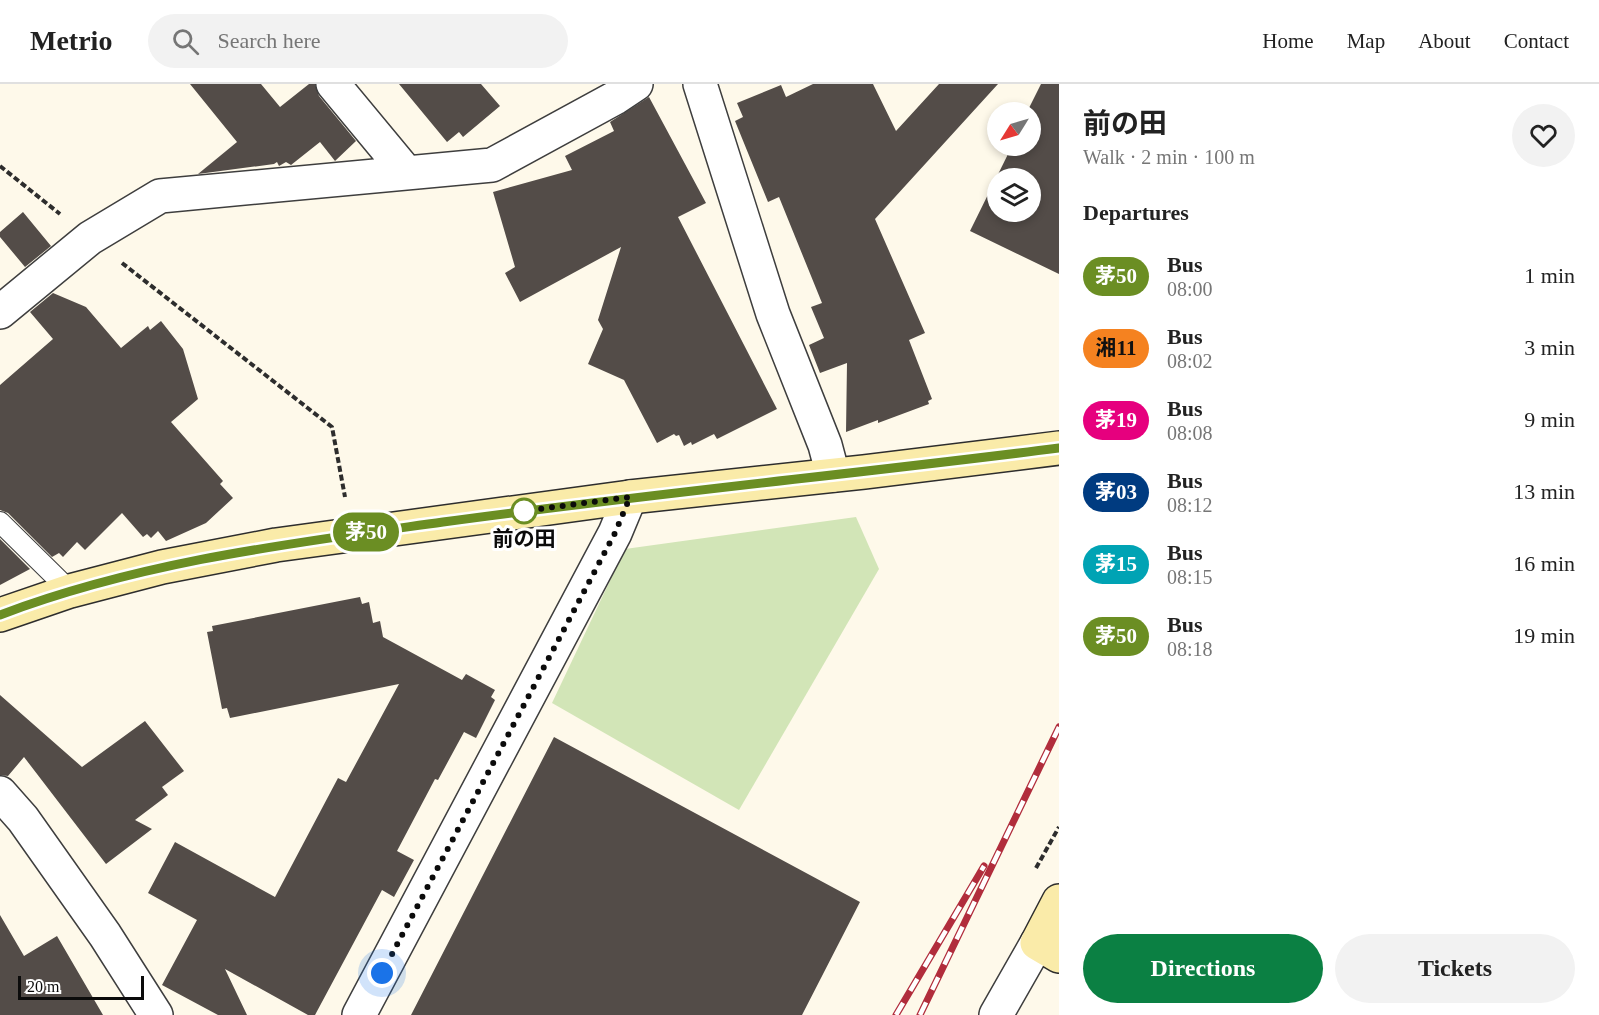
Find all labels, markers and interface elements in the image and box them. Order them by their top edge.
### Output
search box [148,14,568,68]
text: Metrio [30,25,112,56]
icon: search [169,25,202,58]
text: Search here [217,28,321,53]
text: Home [1262,29,1314,53]
text: Map [1347,29,1385,53]
text: About [1418,29,1471,53]
text: Contact [1504,29,1569,53]
north arrow [987,102,1041,156]
map controls [987,102,1041,222]
button: heart [1512,104,1575,167]
text: 前の田 [1083,108,1167,139]
text: Walk · 2 min · 100 m [1083,146,1255,168]
button: layers [987,168,1041,222]
text: Departures [1083,200,1189,225]
text: Bus [1167,252,1202,277]
text: 1 min [1524,263,1575,288]
text: 茅50 [1095,264,1137,288]
text: 08:00 [1167,278,1213,300]
text: Bus [1167,324,1202,349]
text: 3 min [1524,335,1575,360]
text: 湘11 [1096,336,1136,360]
text: 08:02 [1167,350,1213,372]
text: Bus [1167,396,1202,421]
text: 9 min [1524,407,1575,432]
text: 茅19 [1095,408,1137,432]
text: 08:08 [1167,422,1213,444]
text: Bus [1167,468,1202,493]
text: 13 min [1513,479,1575,504]
text: 茅03 [1095,480,1137,504]
text: 08:12 [1167,494,1213,516]
marker: 前の田 [511,498,537,524]
line badge: 茅50 [332,512,400,552]
text: 茅50 [345,520,387,544]
place label: 前の田 [493,527,556,551]
text: Bus [1167,540,1202,565]
text: 16 min [1513,551,1575,576]
text: 茅15 [1095,552,1137,576]
text: 08:15 [1167,566,1213,588]
text: Bus [1167,612,1202,637]
text: 19 min [1513,623,1575,648]
text: 茅50 [1095,624,1137,648]
text: 08:18 [1167,638,1213,660]
button: Directions [1083,934,1323,1003]
button: Tickets [1335,934,1575,1003]
your location [367,958,397,988]
scale bar [18,973,144,1000]
text: 20 m [27,978,59,995]

